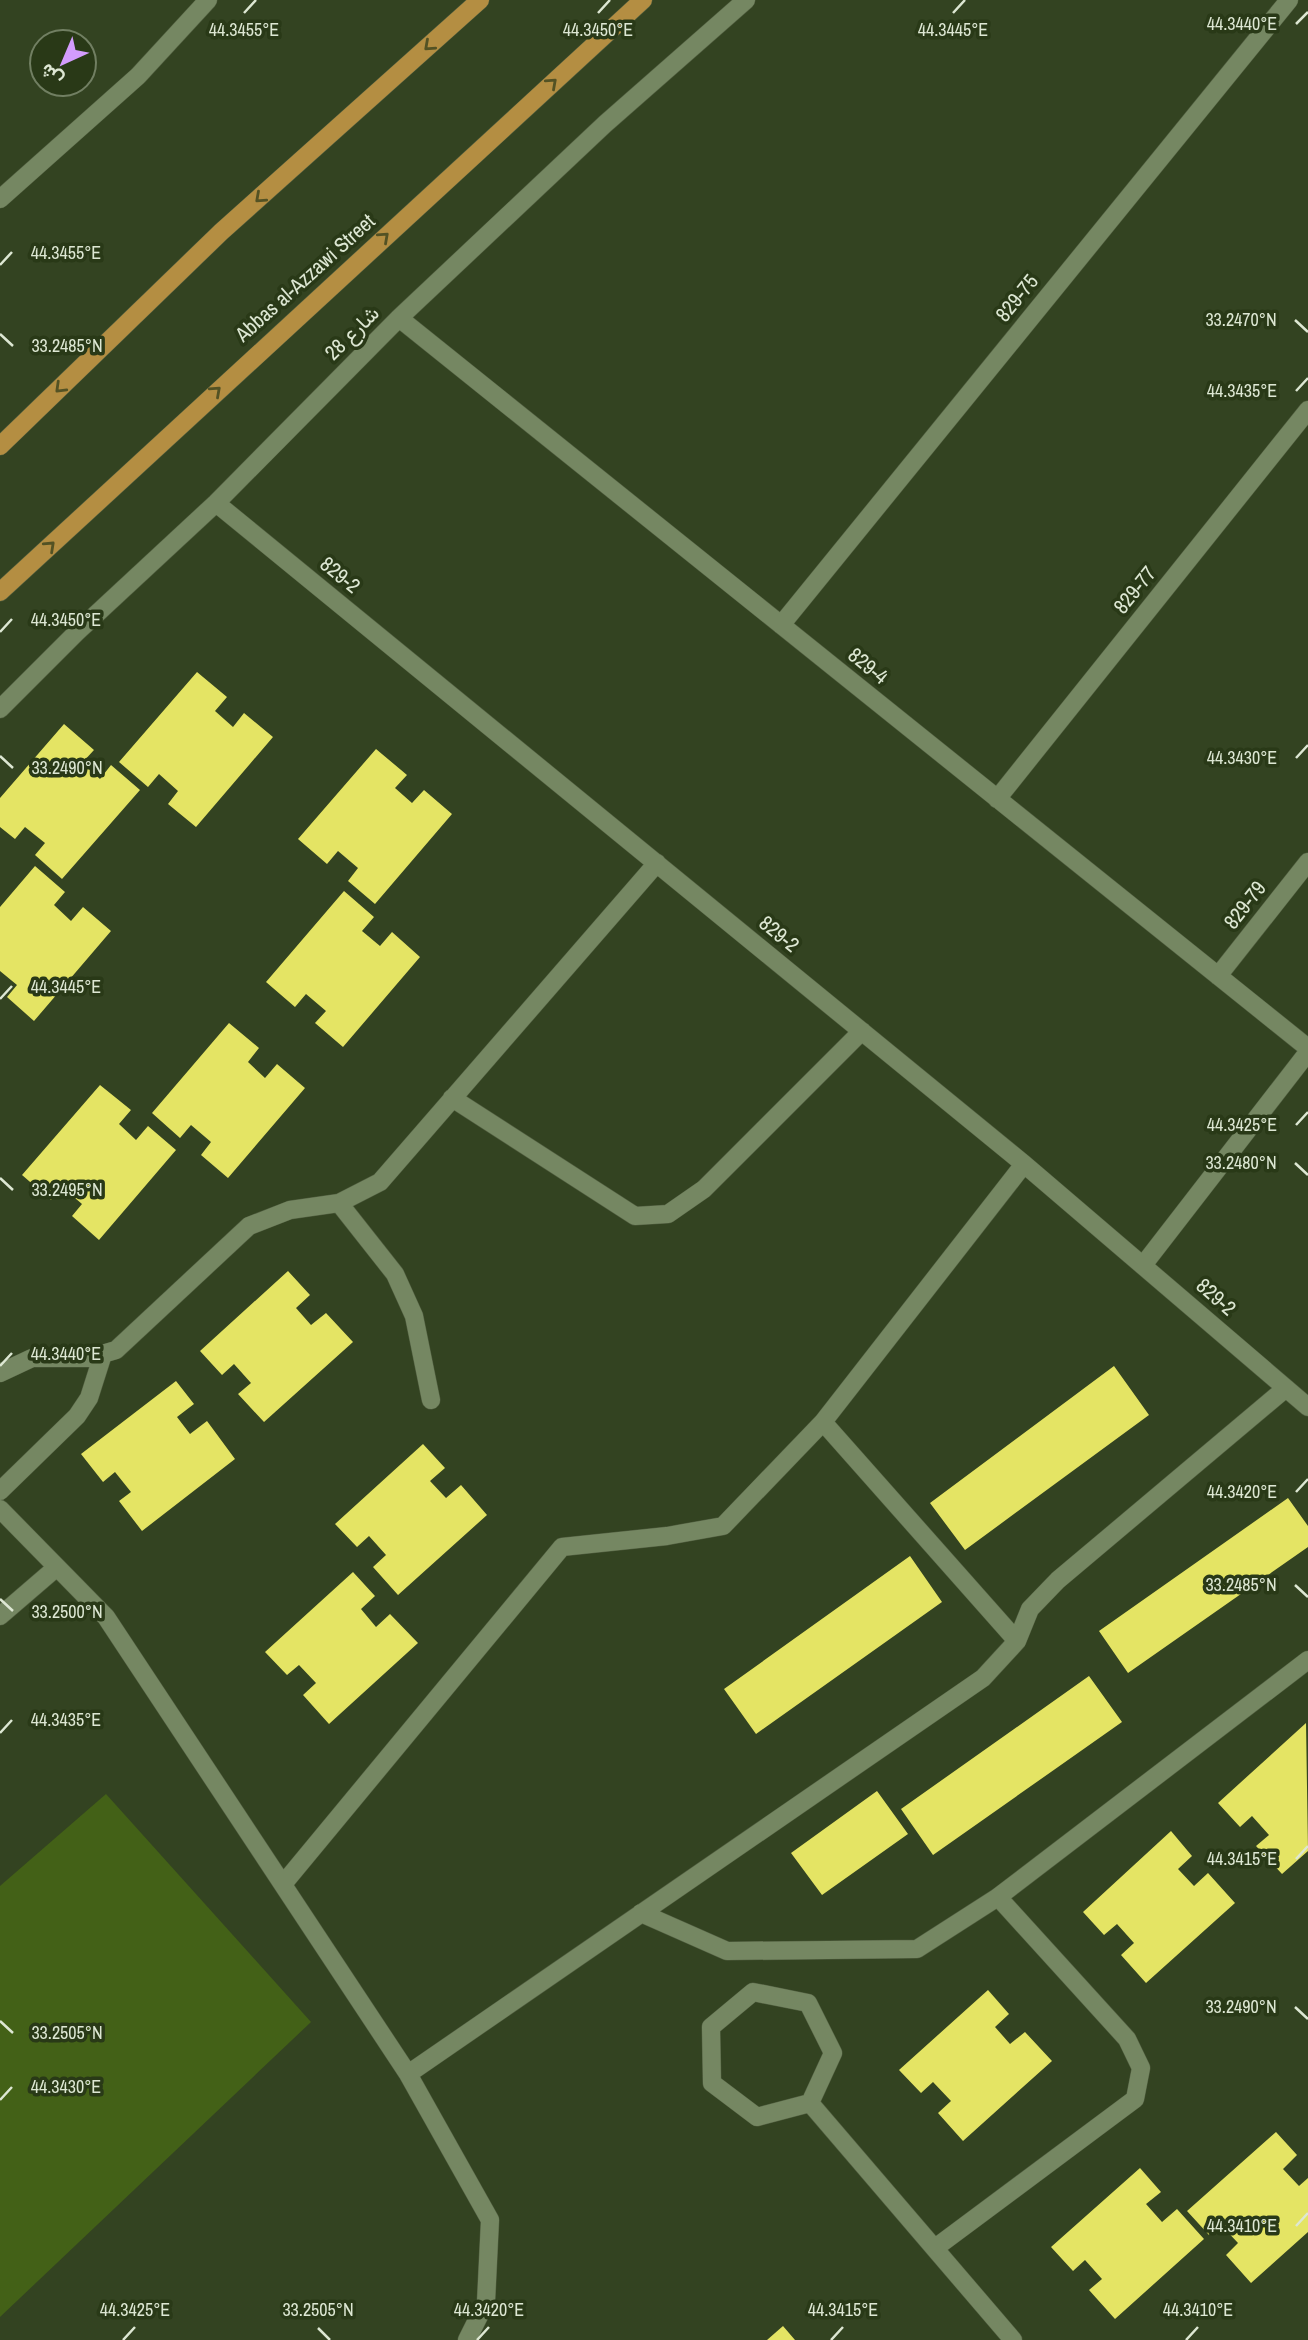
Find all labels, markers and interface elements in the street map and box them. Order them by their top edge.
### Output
text: 44.3440°E [1207,11,1277,36]
text: 44.3455°E [209,17,279,42]
text: 44.3450°E [563,17,633,42]
text: 44.3445°E [918,17,988,42]
north arrow [28,28,98,98]
one-way arrow [424,37,437,50]
text: ش [34,58,68,93]
one-way arrow [544,79,557,92]
one-way arrow [255,189,268,202]
street label: Abbas al-Azzawi Street [228,207,381,349]
one-way arrow [376,233,389,245]
text: 44.3455°E [31,240,101,265]
street label: 829-75 [988,268,1045,328]
street label: شارع 28 [318,299,385,366]
text: 33.2470°N [1205,307,1277,332]
text: 33.2485°N [31,333,103,358]
text: 44.3435°E [1207,378,1277,403]
one-way arrow [55,380,68,393]
one-way arrow [208,386,221,399]
one-way arrow [42,541,55,554]
street label: 829-2 [314,549,367,600]
street label: 829-77 [1106,560,1163,620]
text: 44.3450°E [31,607,101,632]
street label: 829-4 [842,640,895,691]
text: 44.3430°E [1207,745,1277,770]
text: 33.2490°N [31,755,103,780]
street label: 829-79 [1217,875,1273,935]
street label: 829-2 [753,908,806,959]
text: 44.3445°E [31,974,101,999]
text: 44.3425°E [1207,1112,1277,1137]
text: 33.2480°N [1205,1150,1277,1175]
text: 33.2495°N [31,1177,103,1202]
street label: 829-2 [1190,1271,1242,1322]
text: 44.3440°E [31,1341,101,1366]
text: 44.3420°E [1207,1479,1277,1504]
text: 33.2485°N [1205,1572,1277,1597]
text: 33.2500°N [31,1599,103,1624]
text: 44.3435°E [31,1707,101,1732]
text: 44.3415°E [1207,1846,1277,1871]
text: 33.2490°N [1205,1994,1277,2019]
text: 33.2505°N [31,2020,103,2045]
text: 44.3430°E [31,2074,101,2099]
text: 44.3410°E [1207,2213,1277,2238]
text: 44.3425°E [100,2297,170,2322]
text: 33.2505°N [282,2297,354,2322]
text: 44.3420°E [454,2297,524,2322]
text: 44.3415°E [808,2297,878,2322]
text: 44.3410°E [1163,2297,1233,2322]

